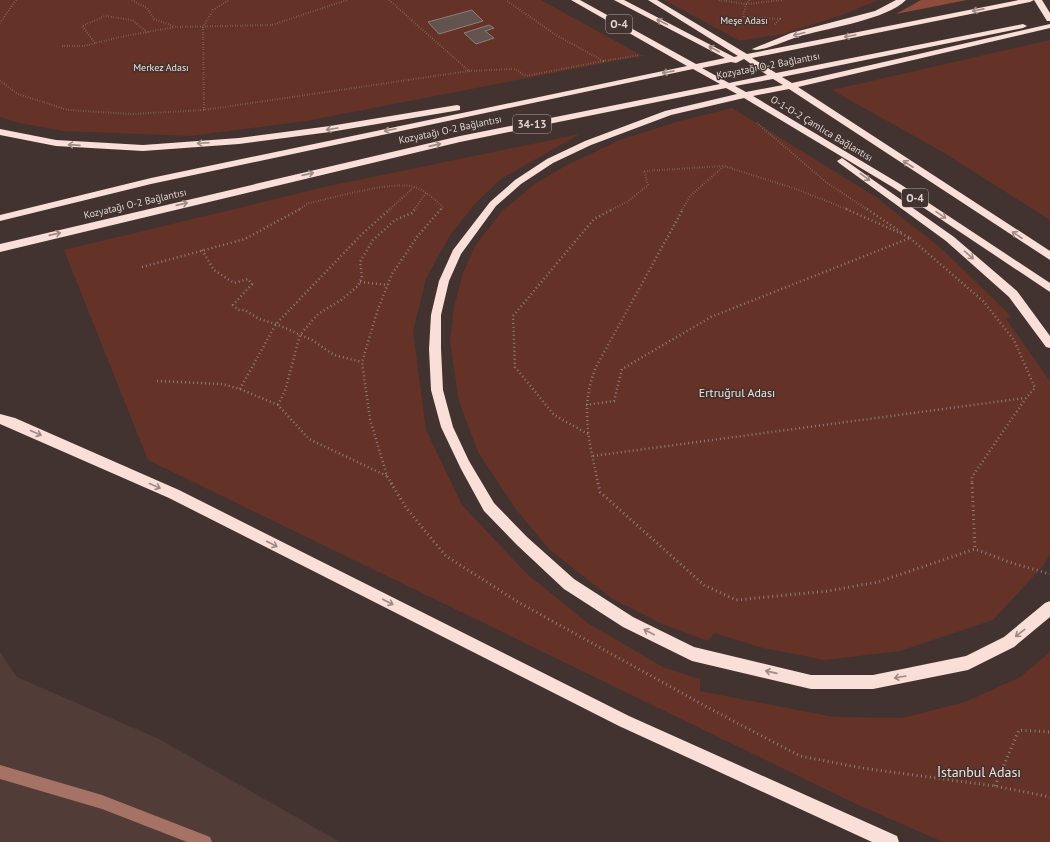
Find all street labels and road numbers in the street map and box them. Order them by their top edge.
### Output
road number: O-4 [606,15,632,33]
street label: Kozyatağı O-2 Bağlantısı [715,49,821,82]
street label: O-1-O-2 Çamlıca Bağlantısı [768,93,875,164]
street label: Kozyatağı O-2 Bağlantısı [397,112,503,147]
road number: 34-13 [513,115,551,133]
street label: Kozyatağı O-2 Bağlantısı [83,185,188,222]
road number: O-4 [902,189,928,207]

